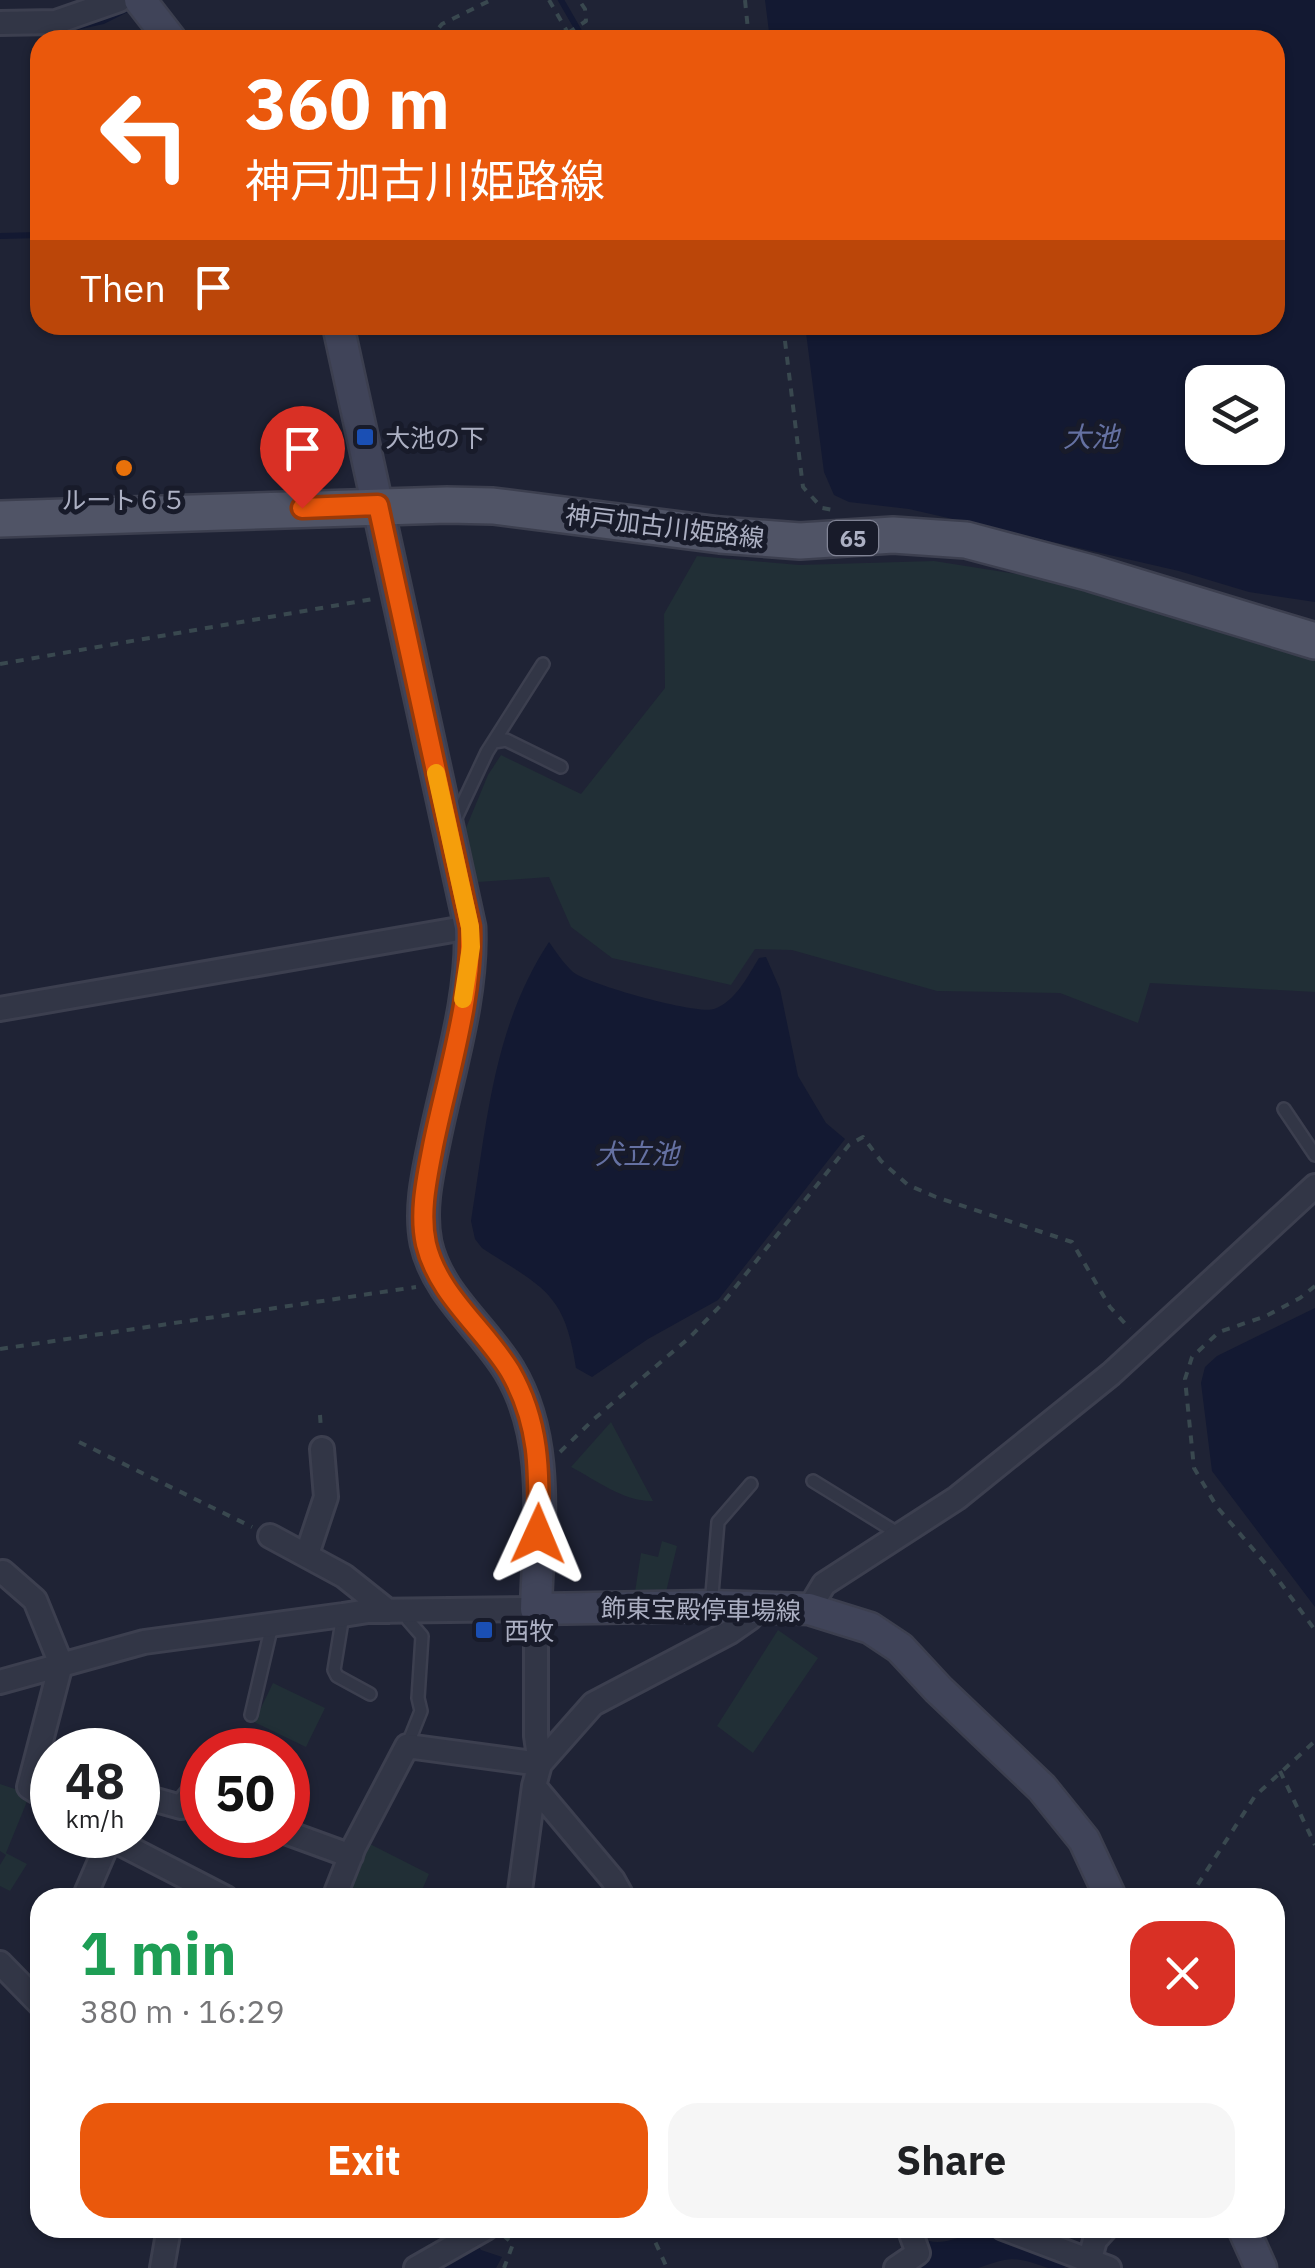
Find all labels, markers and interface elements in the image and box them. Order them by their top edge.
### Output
text: 360 m [245,57,450,148]
icon: left [80,70,210,200]
text: 神戸加古川姫路線 [245,151,605,209]
icon: arrive [186,260,241,315]
text: Then [80,263,166,312]
map controls [1185,365,1285,465]
button: layers [1185,365,1285,465]
pin [260,406,345,509]
water label: 大池 [1063,418,1122,455]
icon: arrive [275,421,330,476]
place label: 大池の下 [385,421,485,454]
marker: 大池の下 [354,426,376,448]
marker: ルート６５ [113,457,135,479]
place label: ルート６５ [61,483,187,516]
street label: 神戸加古川姫路線 [564,497,766,555]
road number: 65 [828,521,878,555]
water label: 犬立池 [595,1135,682,1172]
position arrow [486,1482,590,1586]
street label: 飾東宝殿停車場線 [601,1591,801,1627]
place label: 西牧 [504,1614,554,1647]
marker: 西牧 [473,1619,495,1641]
speed limit sign: 50 [180,1728,310,1858]
text: 48 [65,1748,125,1813]
text: km/h [66,1802,124,1835]
text: 1 min [80,1913,237,1992]
button: close [1130,1921,1235,2026]
text: 380 m · 16:29 [80,1990,285,2032]
button: Exit [80,2103,648,2218]
button: Share [668,2103,1235,2218]

